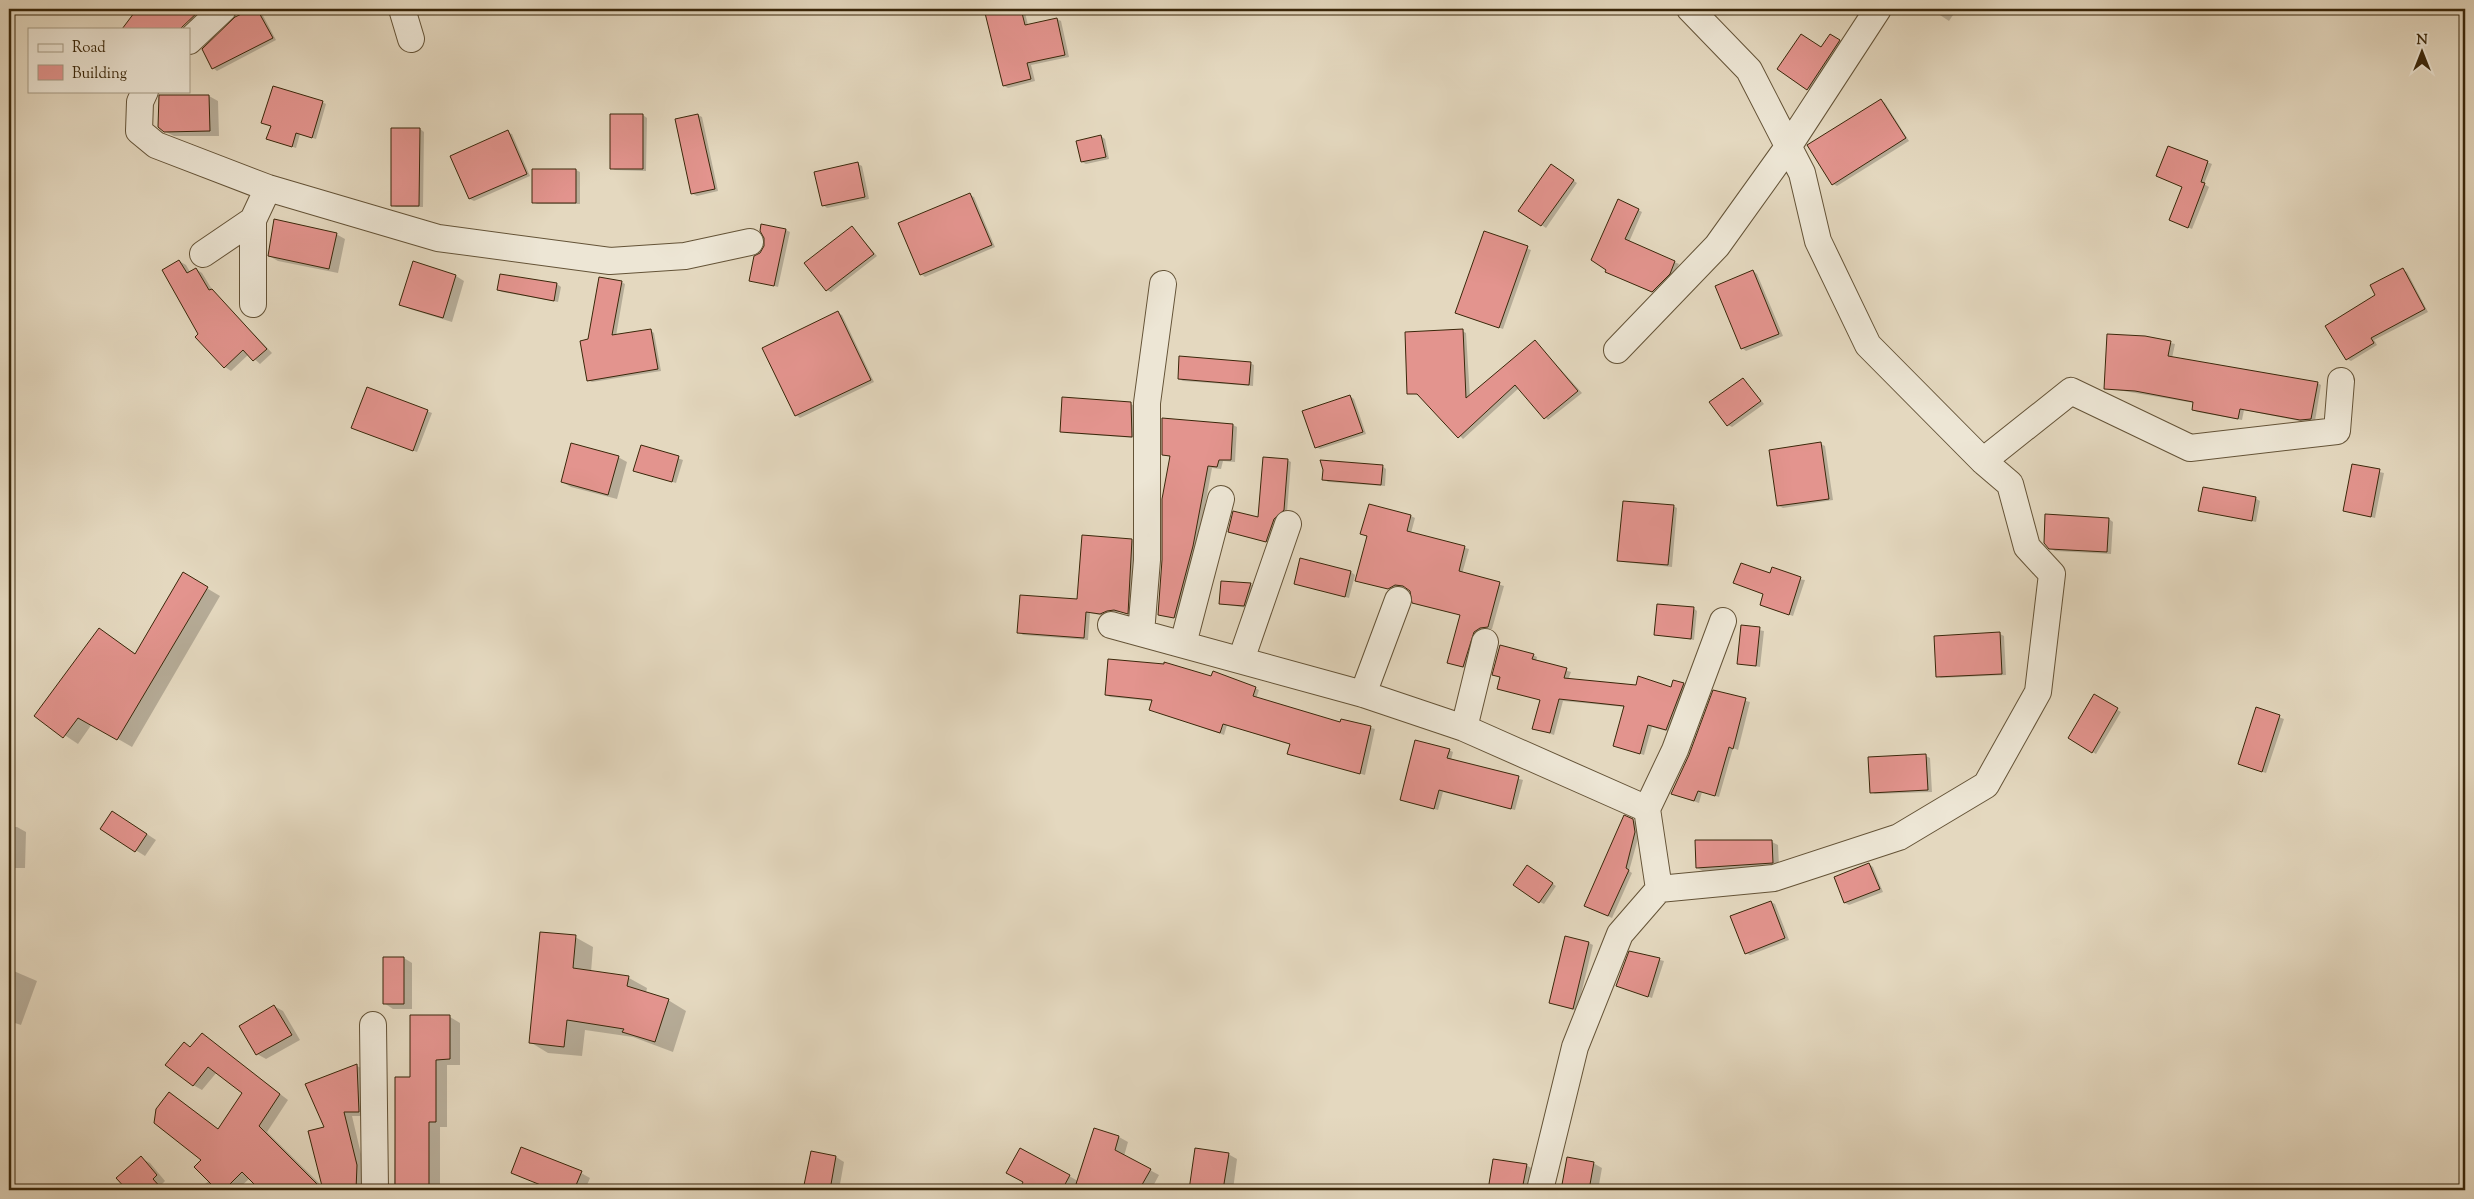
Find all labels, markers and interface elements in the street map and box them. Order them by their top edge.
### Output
legend [28,28,190,92]
north arrow [2396,28,2446,78]
text: N [2416,31,2428,51]
text: Road [72,38,106,59]
text: Building [72,64,127,85]

